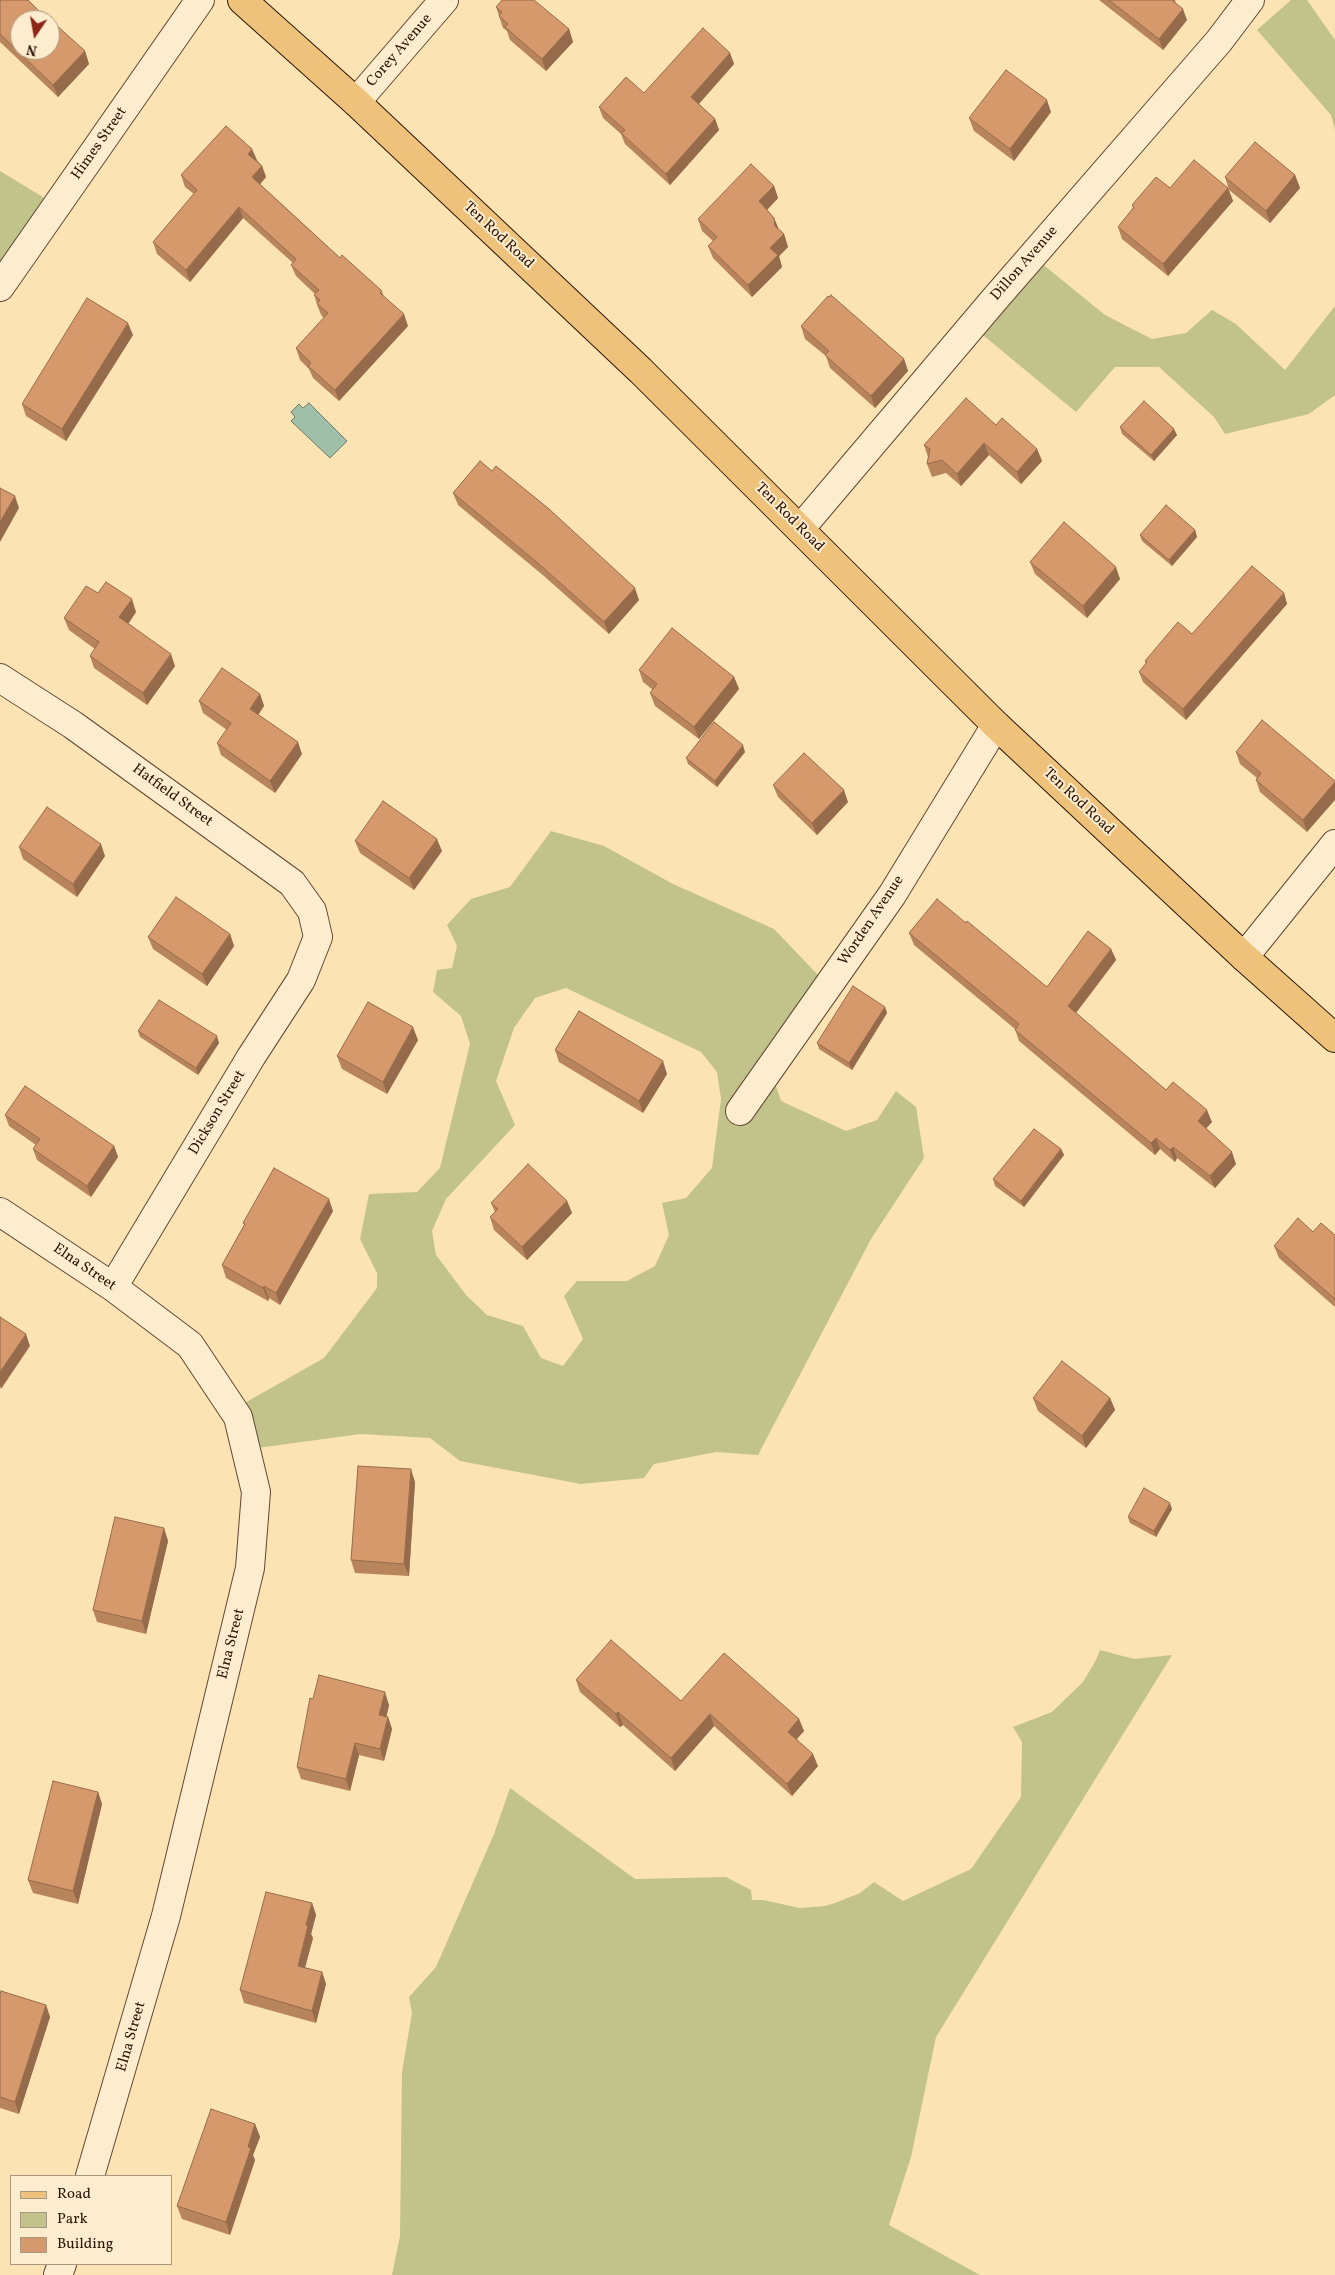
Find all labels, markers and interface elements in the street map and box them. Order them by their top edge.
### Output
north arrow [10,10,60,60]
street label: Corey Avenue [363,11,437,91]
text: N [25,39,39,60]
street label: Himes Street [68,104,132,184]
street label: Ten Rod Road [459,199,537,273]
street label: Dillon Avenue [988,223,1062,305]
street label: Ten Rod Road [751,480,827,556]
street label: Hatfield Street [128,761,216,831]
street label: Ten Rod Road [1039,765,1117,839]
street label: Worden Avenue [835,873,909,969]
street label: Dickson Street [186,1067,250,1159]
street label: Elna Street [49,1240,119,1296]
street label: Elna Street [215,1607,249,1681]
street label: Elna Street [113,2000,151,2074]
legend [10,2175,172,2265]
text: Road [57,2184,91,2205]
text: Park [57,2209,88,2230]
text: Building [57,2234,113,2255]

